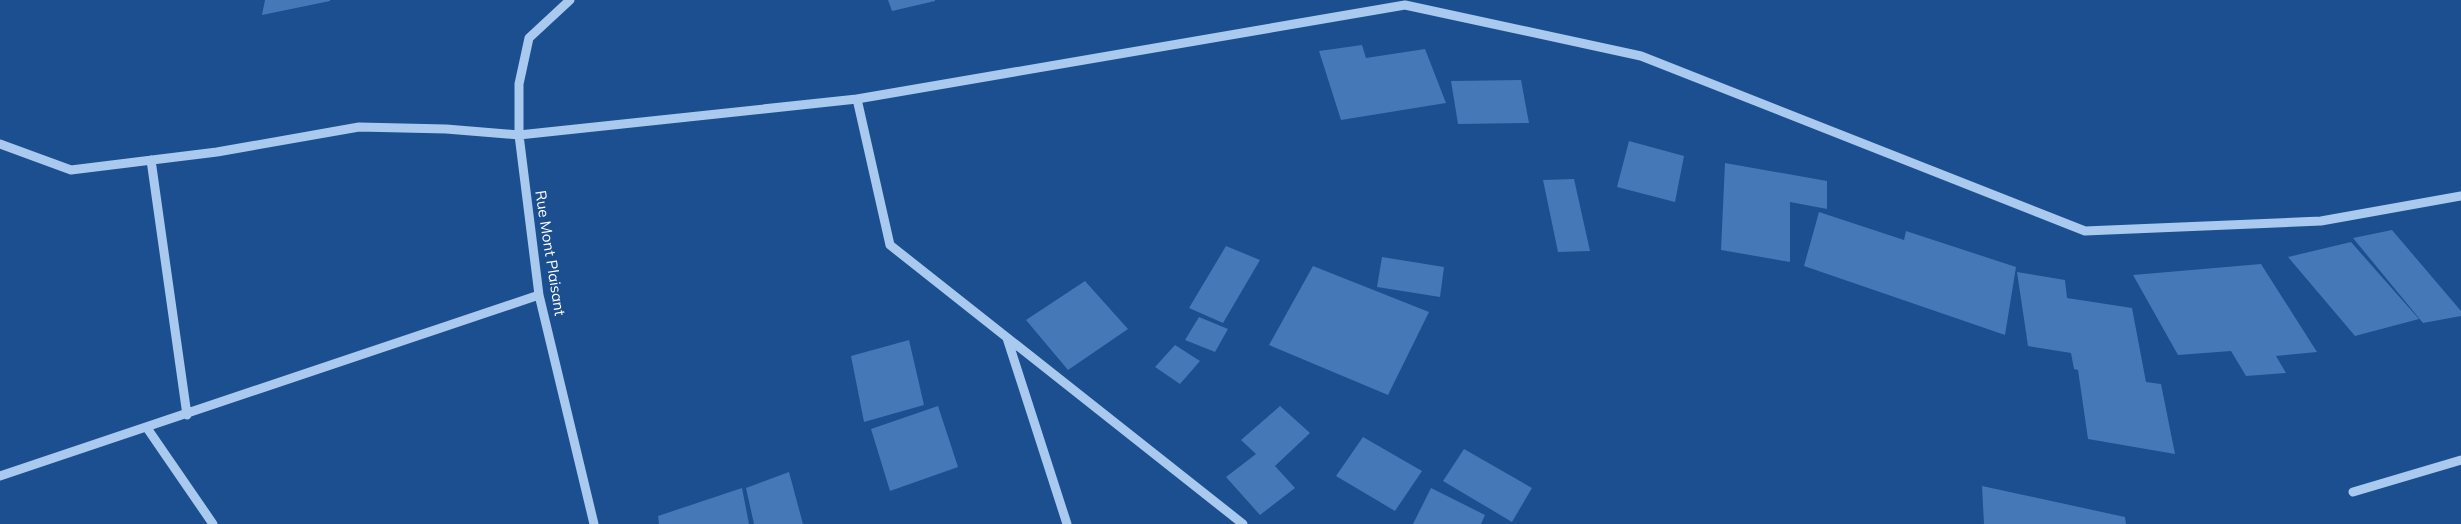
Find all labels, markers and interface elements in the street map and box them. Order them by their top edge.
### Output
street label: Rue Mont Plaisant [531,189,570,317]

